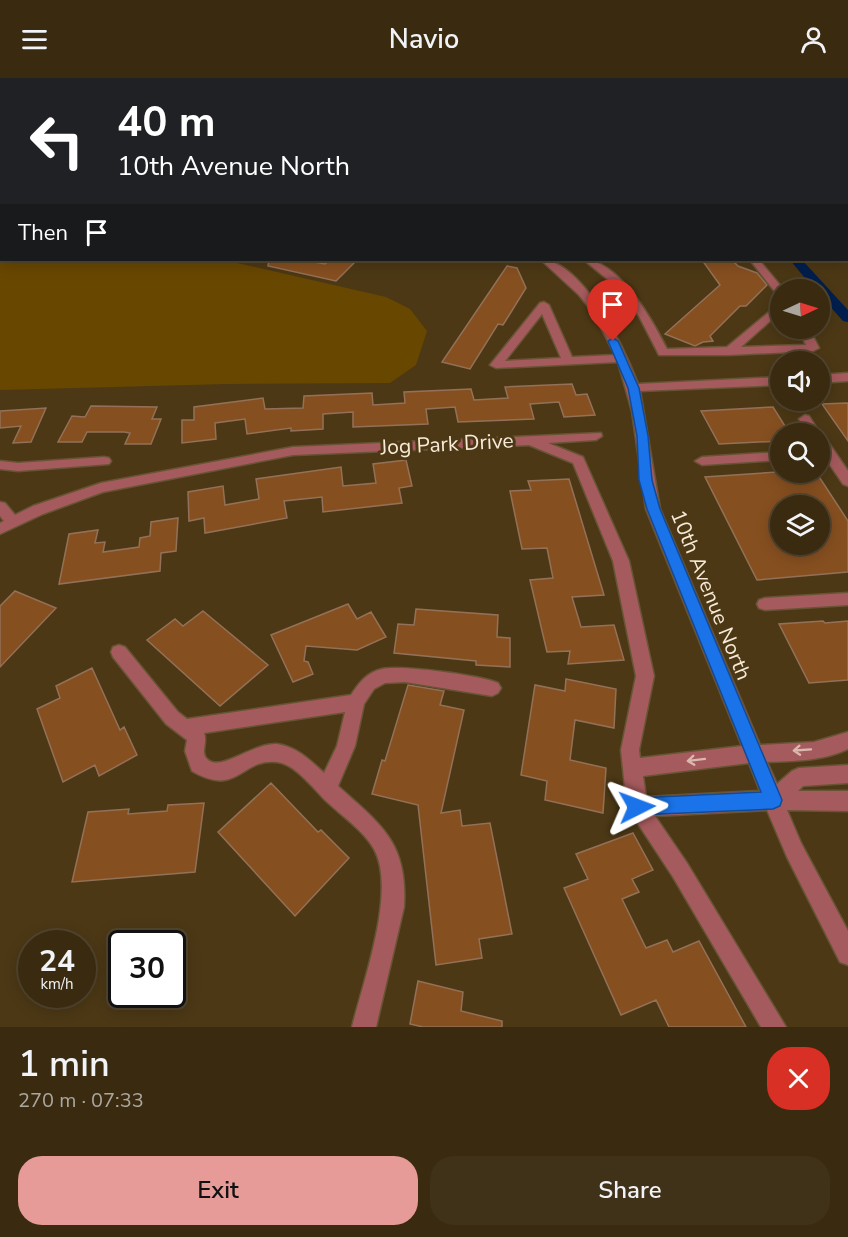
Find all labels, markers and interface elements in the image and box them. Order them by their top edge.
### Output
text: Navio [389,21,459,58]
icon: menu [18,23,51,56]
icon: person [797,23,830,56]
text: 40 m [117,94,216,151]
icon: left [18,102,96,180]
text: 10th Avenue North [117,148,350,185]
icon: arrive [80,216,113,249]
text: Then [18,218,68,248]
pin [587,279,638,341]
north arrow [770,279,830,339]
map controls [770,279,830,555]
icon: arrive [596,288,629,321]
button: sound [770,351,830,411]
button: search [770,423,830,483]
street label: Jog Park Drive [379,427,514,462]
button: layers [770,495,830,555]
street label: 10th Avenue North [664,506,758,684]
one-way arrow [792,745,812,756]
one-way arrow [686,755,706,766]
position arrow [605,775,669,839]
speed limit sign: 30 [108,930,186,1008]
text: 24 [39,941,75,982]
text: km/h [40,974,74,994]
text: 1 min [18,1040,110,1089]
button: close [767,1047,830,1110]
text: 270 m · 07:33 [18,1087,144,1114]
button: Exit [18,1156,418,1225]
button: Share [430,1156,830,1225]

